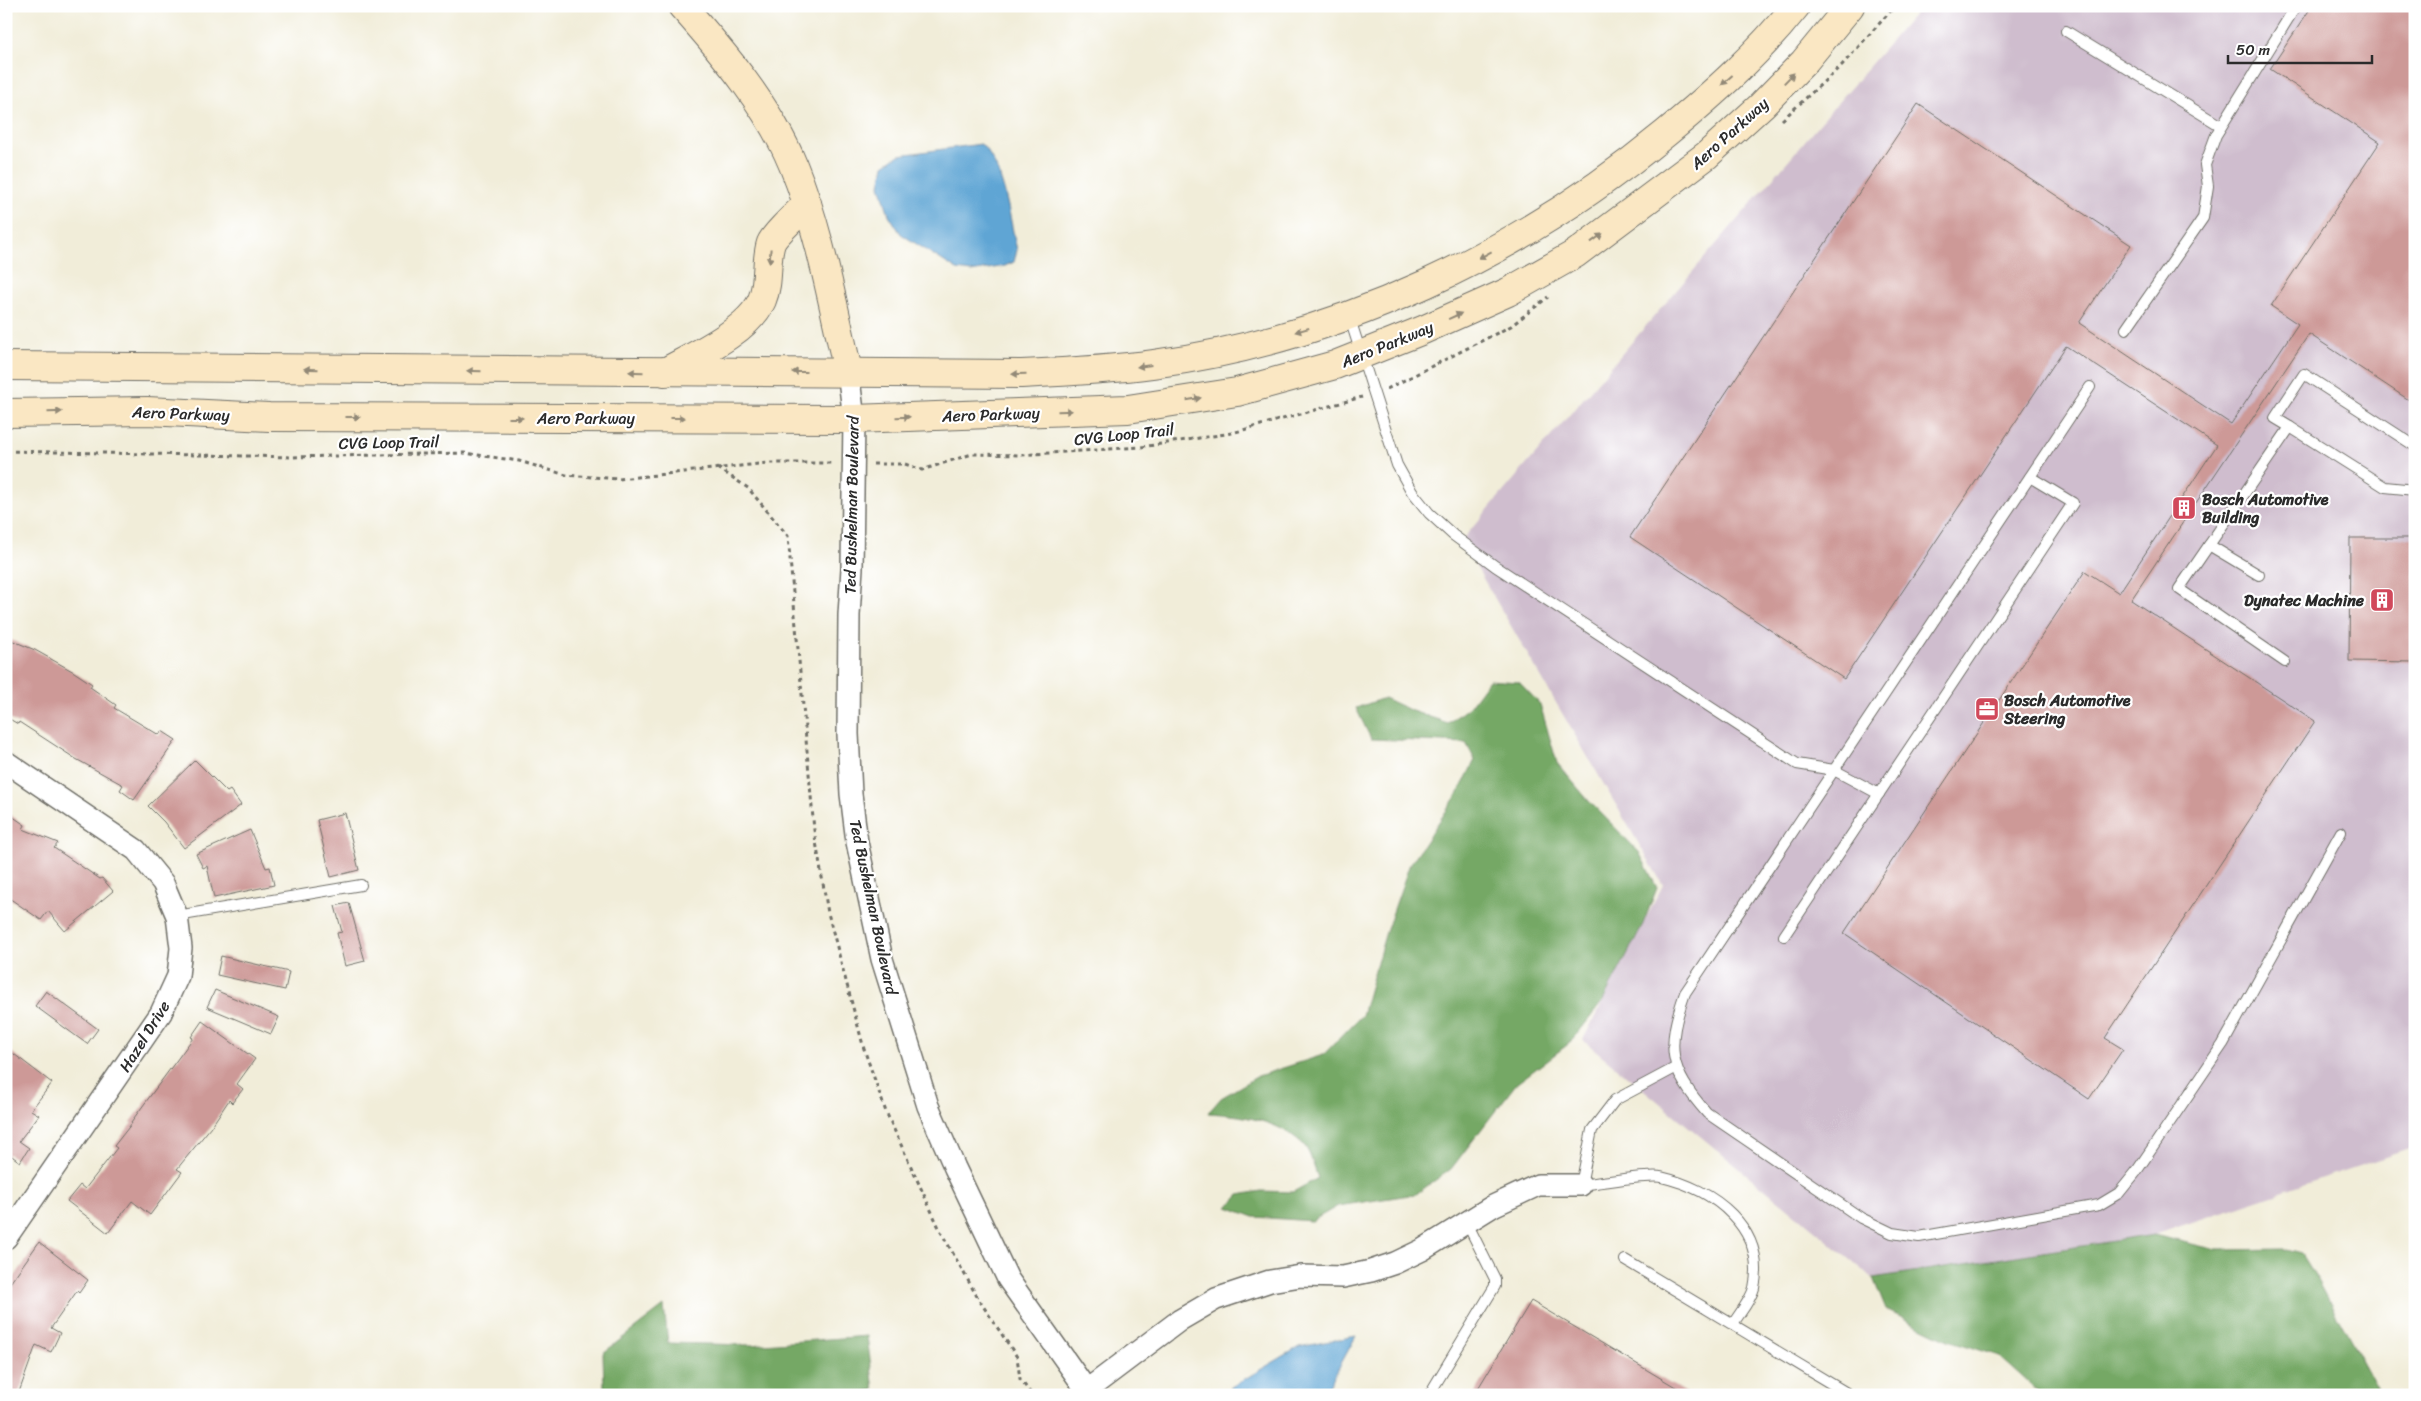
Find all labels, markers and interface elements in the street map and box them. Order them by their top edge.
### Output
scale bar [2228,32,2372,64]
text: 50 m [2236,37,2271,63]
one-way arrow [1782,72,1794,84]
one-way arrow [1722,74,1734,86]
street label: Aero Parkway [1683,89,1776,178]
one-way arrow [1590,232,1603,243]
one-way arrow [766,248,774,264]
one-way arrow [1478,250,1492,259]
one-way arrow [1448,311,1462,319]
street label: Aero Parkway [1336,312,1439,377]
one-way arrow [1294,327,1309,335]
one-way arrow [1135,362,1151,370]
one-way arrow [303,365,319,373]
one-way arrow [466,367,482,375]
one-way arrow [628,368,644,376]
one-way arrow [791,368,807,376]
one-way arrow [1011,370,1027,378]
one-way arrow [1186,394,1202,402]
street label: Aero Parkway [131,397,231,430]
street label: Aero Parkway [941,398,1041,431]
street label: Aero Parkway [536,404,636,433]
one-way arrow [1057,407,1073,415]
one-way arrow [47,408,63,416]
one-way arrow [345,413,361,421]
one-way arrow [895,413,911,421]
one-way arrow [508,414,524,422]
one-way arrow [670,414,686,422]
street label: Ted Bushelman Boulevard [835,414,868,594]
street label: CVG Loop Trail [1073,415,1176,454]
street label: CVG Loop Trail [339,427,440,458]
place label: Bosch Automotive Building [2202,485,2329,532]
building icon: Bosch Automotive Building [2171,495,2197,521]
place label: Dynatec Machine [2244,586,2365,615]
building icon: Dynatec Machine [2369,587,2395,613]
place label: Bosch Automotive Steering [2003,686,2131,733]
office icon: Bosch Automotive Steering [1974,696,2000,722]
street label: Ted Bushelman Boulevard [841,817,907,999]
street label: Hazel Drive [111,995,178,1078]

